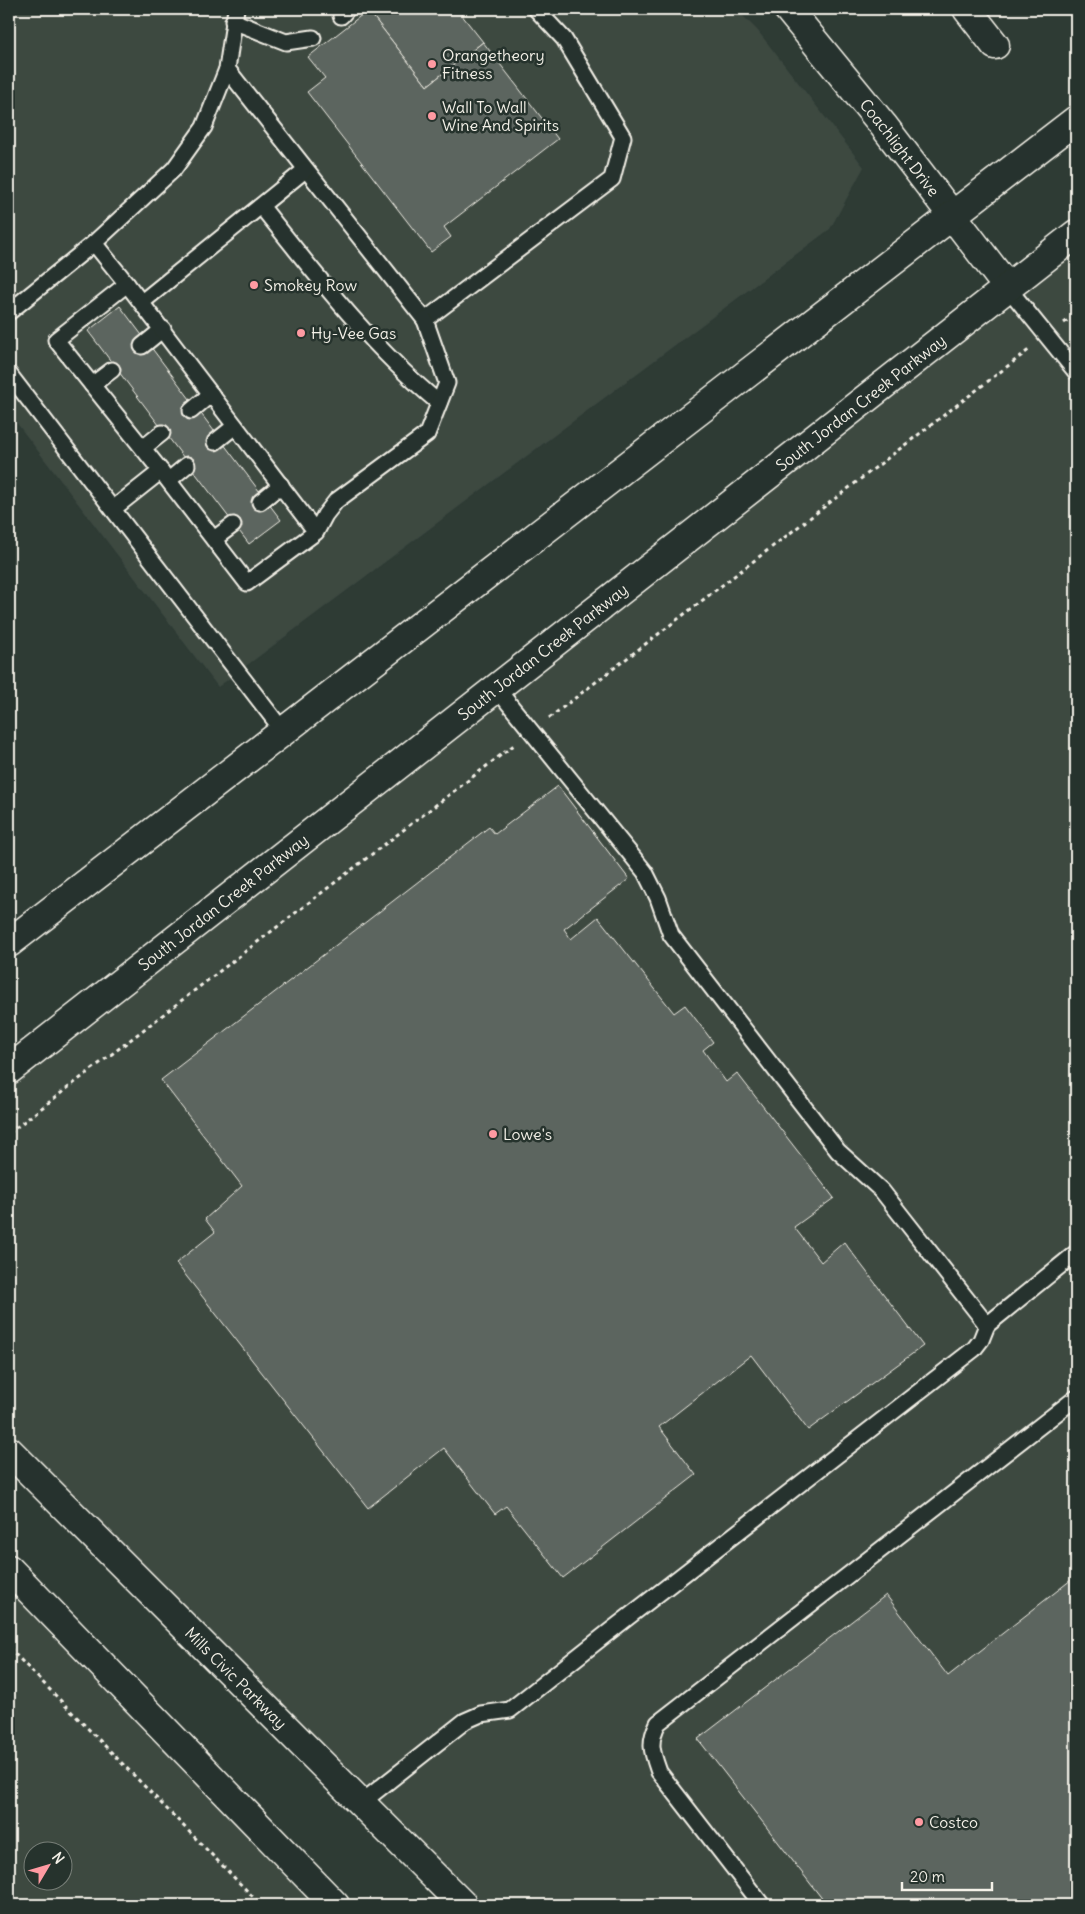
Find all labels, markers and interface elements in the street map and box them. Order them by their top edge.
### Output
place label: Orangetheory Fitness [442,45,545,83]
marker: Orangetheory Fitness [426,58,438,70]
street label: Coachlight Drive [856,95,944,200]
place label: Wall To Wall Wine And Spirits [442,97,559,135]
marker: Wall To Wall Wine And Spirits [426,110,438,122]
place label: Smokey Row [264,275,358,295]
marker: Smokey Row [248,279,260,291]
place label: Hy-Vee Gas [311,323,396,343]
marker: Hy-Vee Gas [295,327,307,339]
street label: South Jordan Creek Parkway [772,330,950,475]
street label: South Jordan Creek Parkway [454,579,632,725]
street label: South Jordan Creek Parkway [134,829,312,975]
place label: Lowe's [503,1124,552,1144]
marker: Lowe's [487,1128,499,1140]
street label: Mills Civic Parkway [181,1623,291,1733]
place label: Costco [929,1812,978,1832]
marker: Costco [913,1816,925,1828]
north arrow [22,1842,72,1892]
text: N [48,1849,68,1867]
scale bar [902,1859,992,1891]
text: 20 m [910,1867,945,1886]

